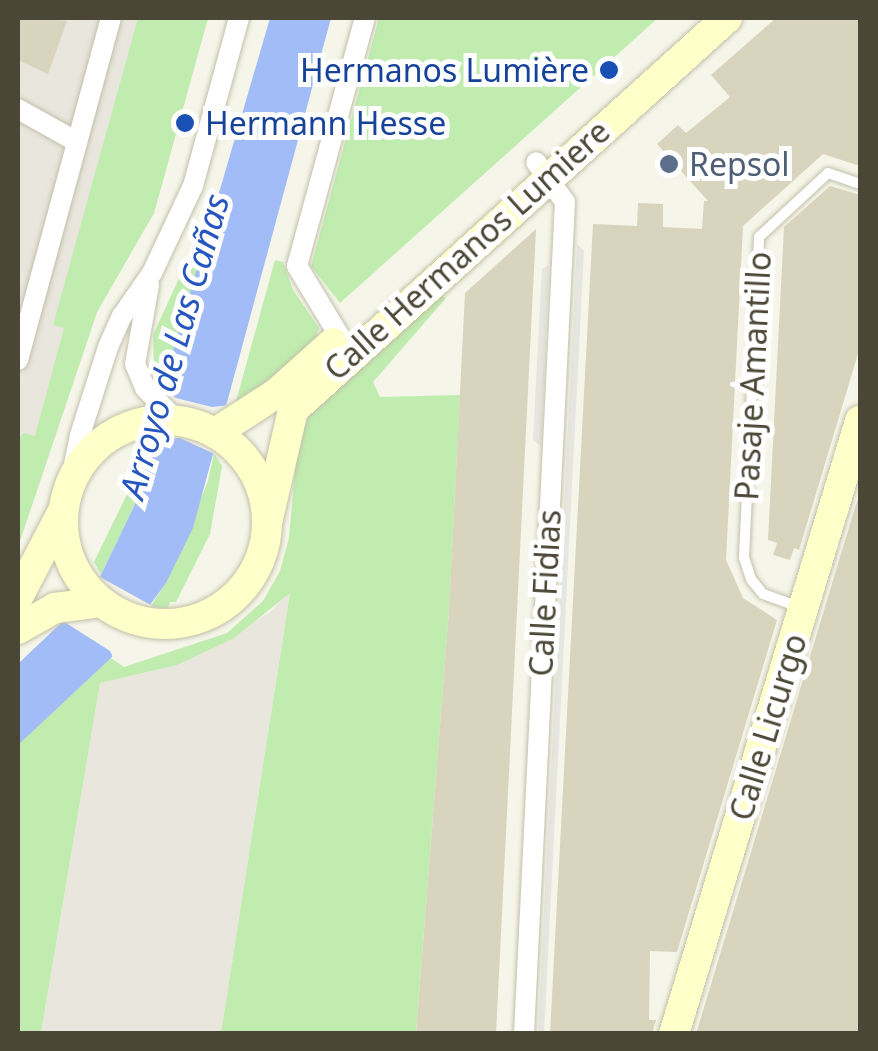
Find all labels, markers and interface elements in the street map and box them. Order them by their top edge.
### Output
place label: Hermanos Lumière [300,51,589,89]
marker: Hermanos Lumière [598,59,620,81]
place label: Hermann Hesse [205,104,446,142]
marker: Hermann Hesse [174,112,196,134]
street label: Calle Hermanos Lumiere [317,112,617,388]
place label: Repsol [689,145,790,183]
marker: Repsol [658,153,680,175]
water label: Arroyo de Las Cañas [110,189,238,503]
street label: Pasaje Amantillo [727,251,779,501]
street label: Calle Fidias [521,509,569,677]
street label: Calle Licurgo [721,629,815,825]

